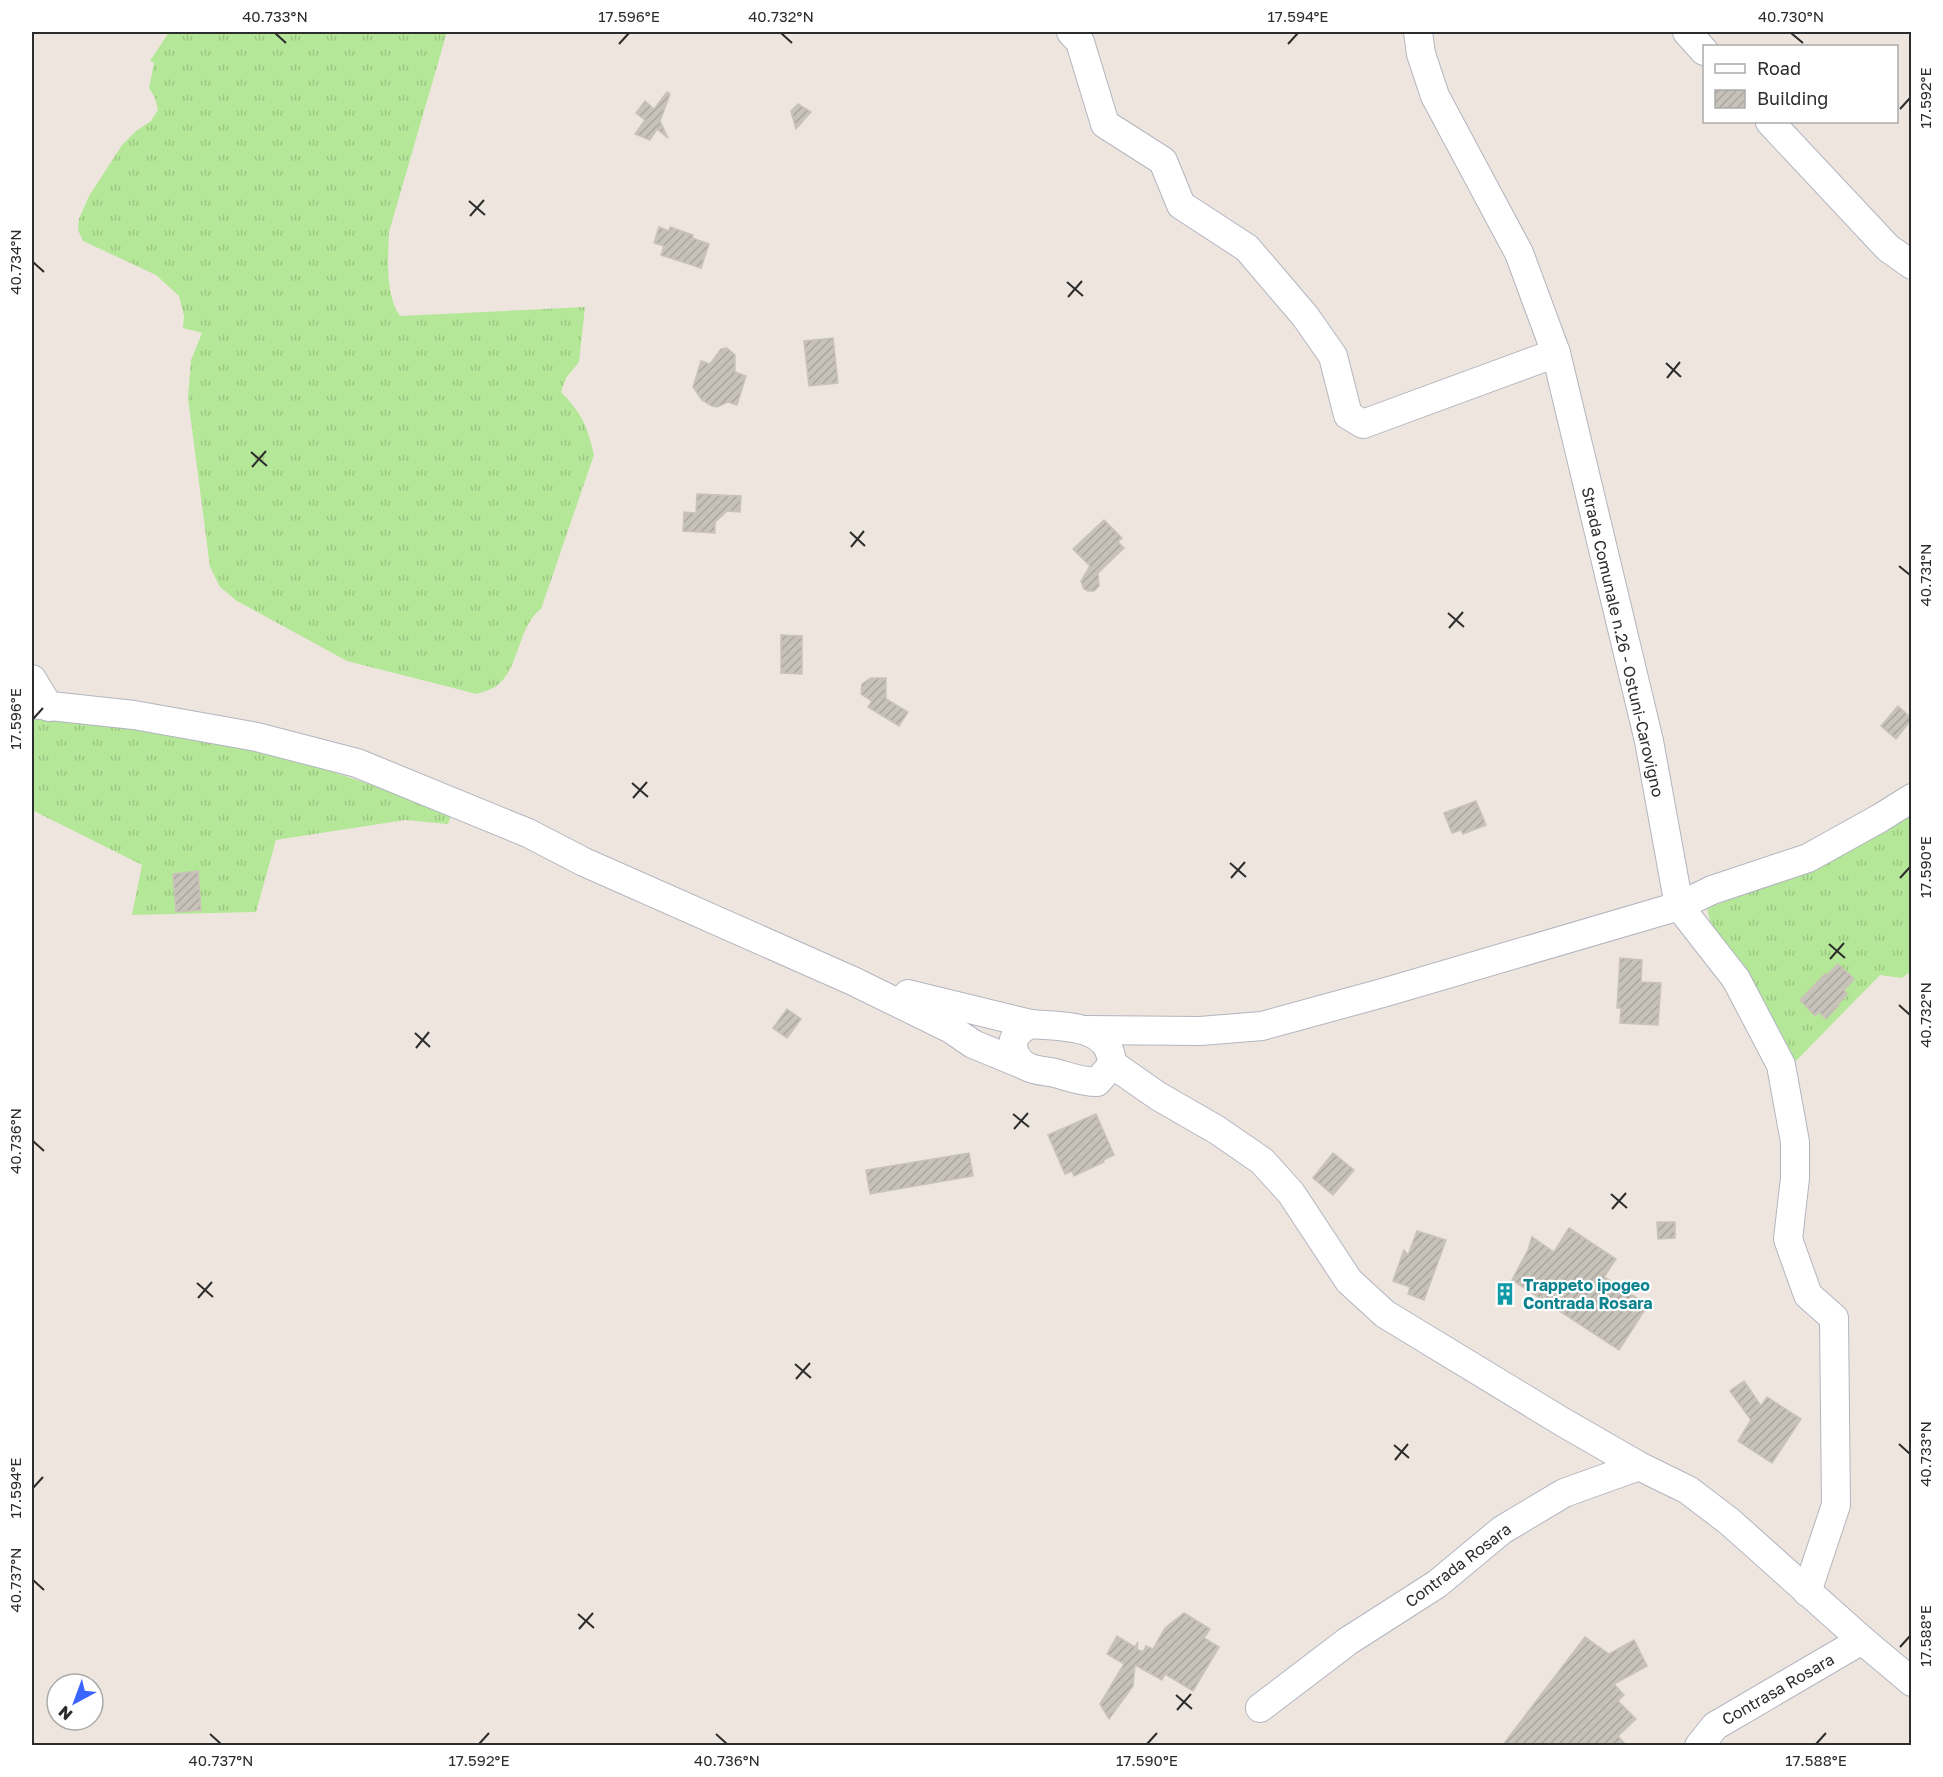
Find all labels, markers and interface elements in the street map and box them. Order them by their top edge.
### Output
text: 40.733°N [242,7,308,25]
text: 17.596°E [598,7,660,25]
text: 40.732°N [748,7,814,25]
text: 17.594°E [1268,7,1328,25]
text: 40.730°N [1758,7,1824,25]
legend [1703,45,1898,123]
text: Road [1757,57,1801,79]
text: 17.592°E [1916,67,1934,129]
text: Building [1757,87,1828,109]
text: 40.734°N [6,229,24,295]
street label: Strada Comunale n.26 - Ostuni-Carovigno [1578,485,1668,799]
text: 40.731°N [1916,543,1934,607]
text: 17.596°E [6,688,24,750]
text: 17.590°E [1916,836,1934,898]
text: 40.732°N [1916,982,1934,1048]
text: 40.736°N [6,1108,24,1174]
place label: Trappeto ipogeo Contrada Rosara [1523,1275,1652,1313]
building icon: Trappeto ipogeo Contrada Rosara [1492,1281,1518,1307]
text: 40.733°N [1916,1421,1934,1487]
text: 17.594°E [6,1458,24,1518]
street label: Contrada Rosara [1401,1519,1515,1611]
text: 40.737°N [6,1548,24,1612]
text: 17.588°E [1916,1605,1934,1667]
street label: Contrasa Rosara [1718,1649,1838,1729]
north arrow [45,1672,105,1732]
text: N [54,1702,76,1725]
text: 40.737°N [189,1751,253,1769]
text: 17.592°E [448,1751,510,1769]
text: 40.736°N [694,1751,760,1769]
text: 17.590°E [1116,1751,1178,1769]
text: 17.588°E [1785,1751,1847,1769]

